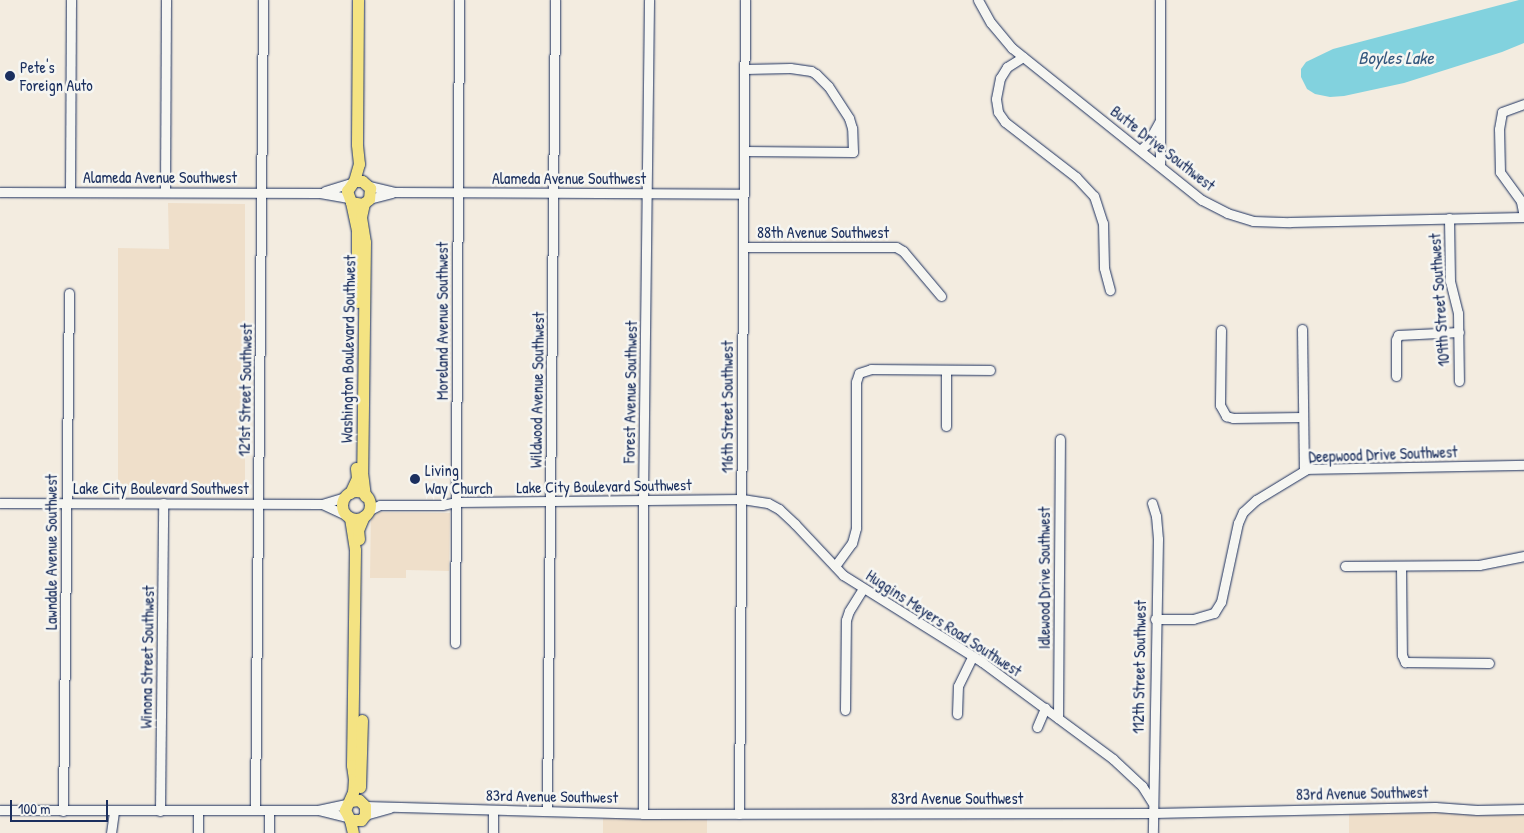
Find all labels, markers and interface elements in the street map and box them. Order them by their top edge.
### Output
water label: Boyles Lake [1358,47,1434,69]
place label: Pete's Foreign Auto [20,57,93,95]
marker: Pete's Foreign Auto [4,70,16,82]
street label: Butte Drive Southwest [1107,101,1219,195]
street label: Alameda Avenue Southwest [83,167,237,187]
street label: Alameda Avenue Southwest [492,168,646,188]
street label: 88th Avenue Southwest [757,222,889,242]
street label: 109th Street Southwest [1425,233,1453,367]
street label: Moreland Avenue Southwest [432,242,452,400]
street label: Washington Boulevard Southwest [337,255,359,443]
street label: Wildwood Avenue Southwest [526,312,548,468]
street label: Forest Avenue Southwest [619,321,641,463]
street label: 121st Street Southwest [234,323,256,457]
street label: 116th Street Southwest [717,341,737,473]
street label: Deepwood Drive Southwest [1308,442,1458,466]
place label: Living Way Church [425,460,493,498]
marker: Living Way Church [409,473,421,485]
street label: Lawndale Avenue Southwest [41,474,61,630]
street label: Lake City Boulevard Southwest [516,475,692,497]
street label: Lake City Boulevard Southwest [73,478,249,498]
street label: Idlewood Drive Southwest [1034,507,1054,649]
street label: Huggins Meyers Road Southwest [863,566,1025,680]
street label: Winona Street Southwest [136,585,158,729]
street label: 112th Street Southwest [1128,600,1150,734]
street label: 83rd Avenue Southwest [1296,782,1428,804]
street label: 83rd Avenue Southwest [486,785,618,807]
street label: 83rd Avenue Southwest [891,788,1023,808]
scale bar [12,790,110,822]
text: 100 m [18,798,51,819]

